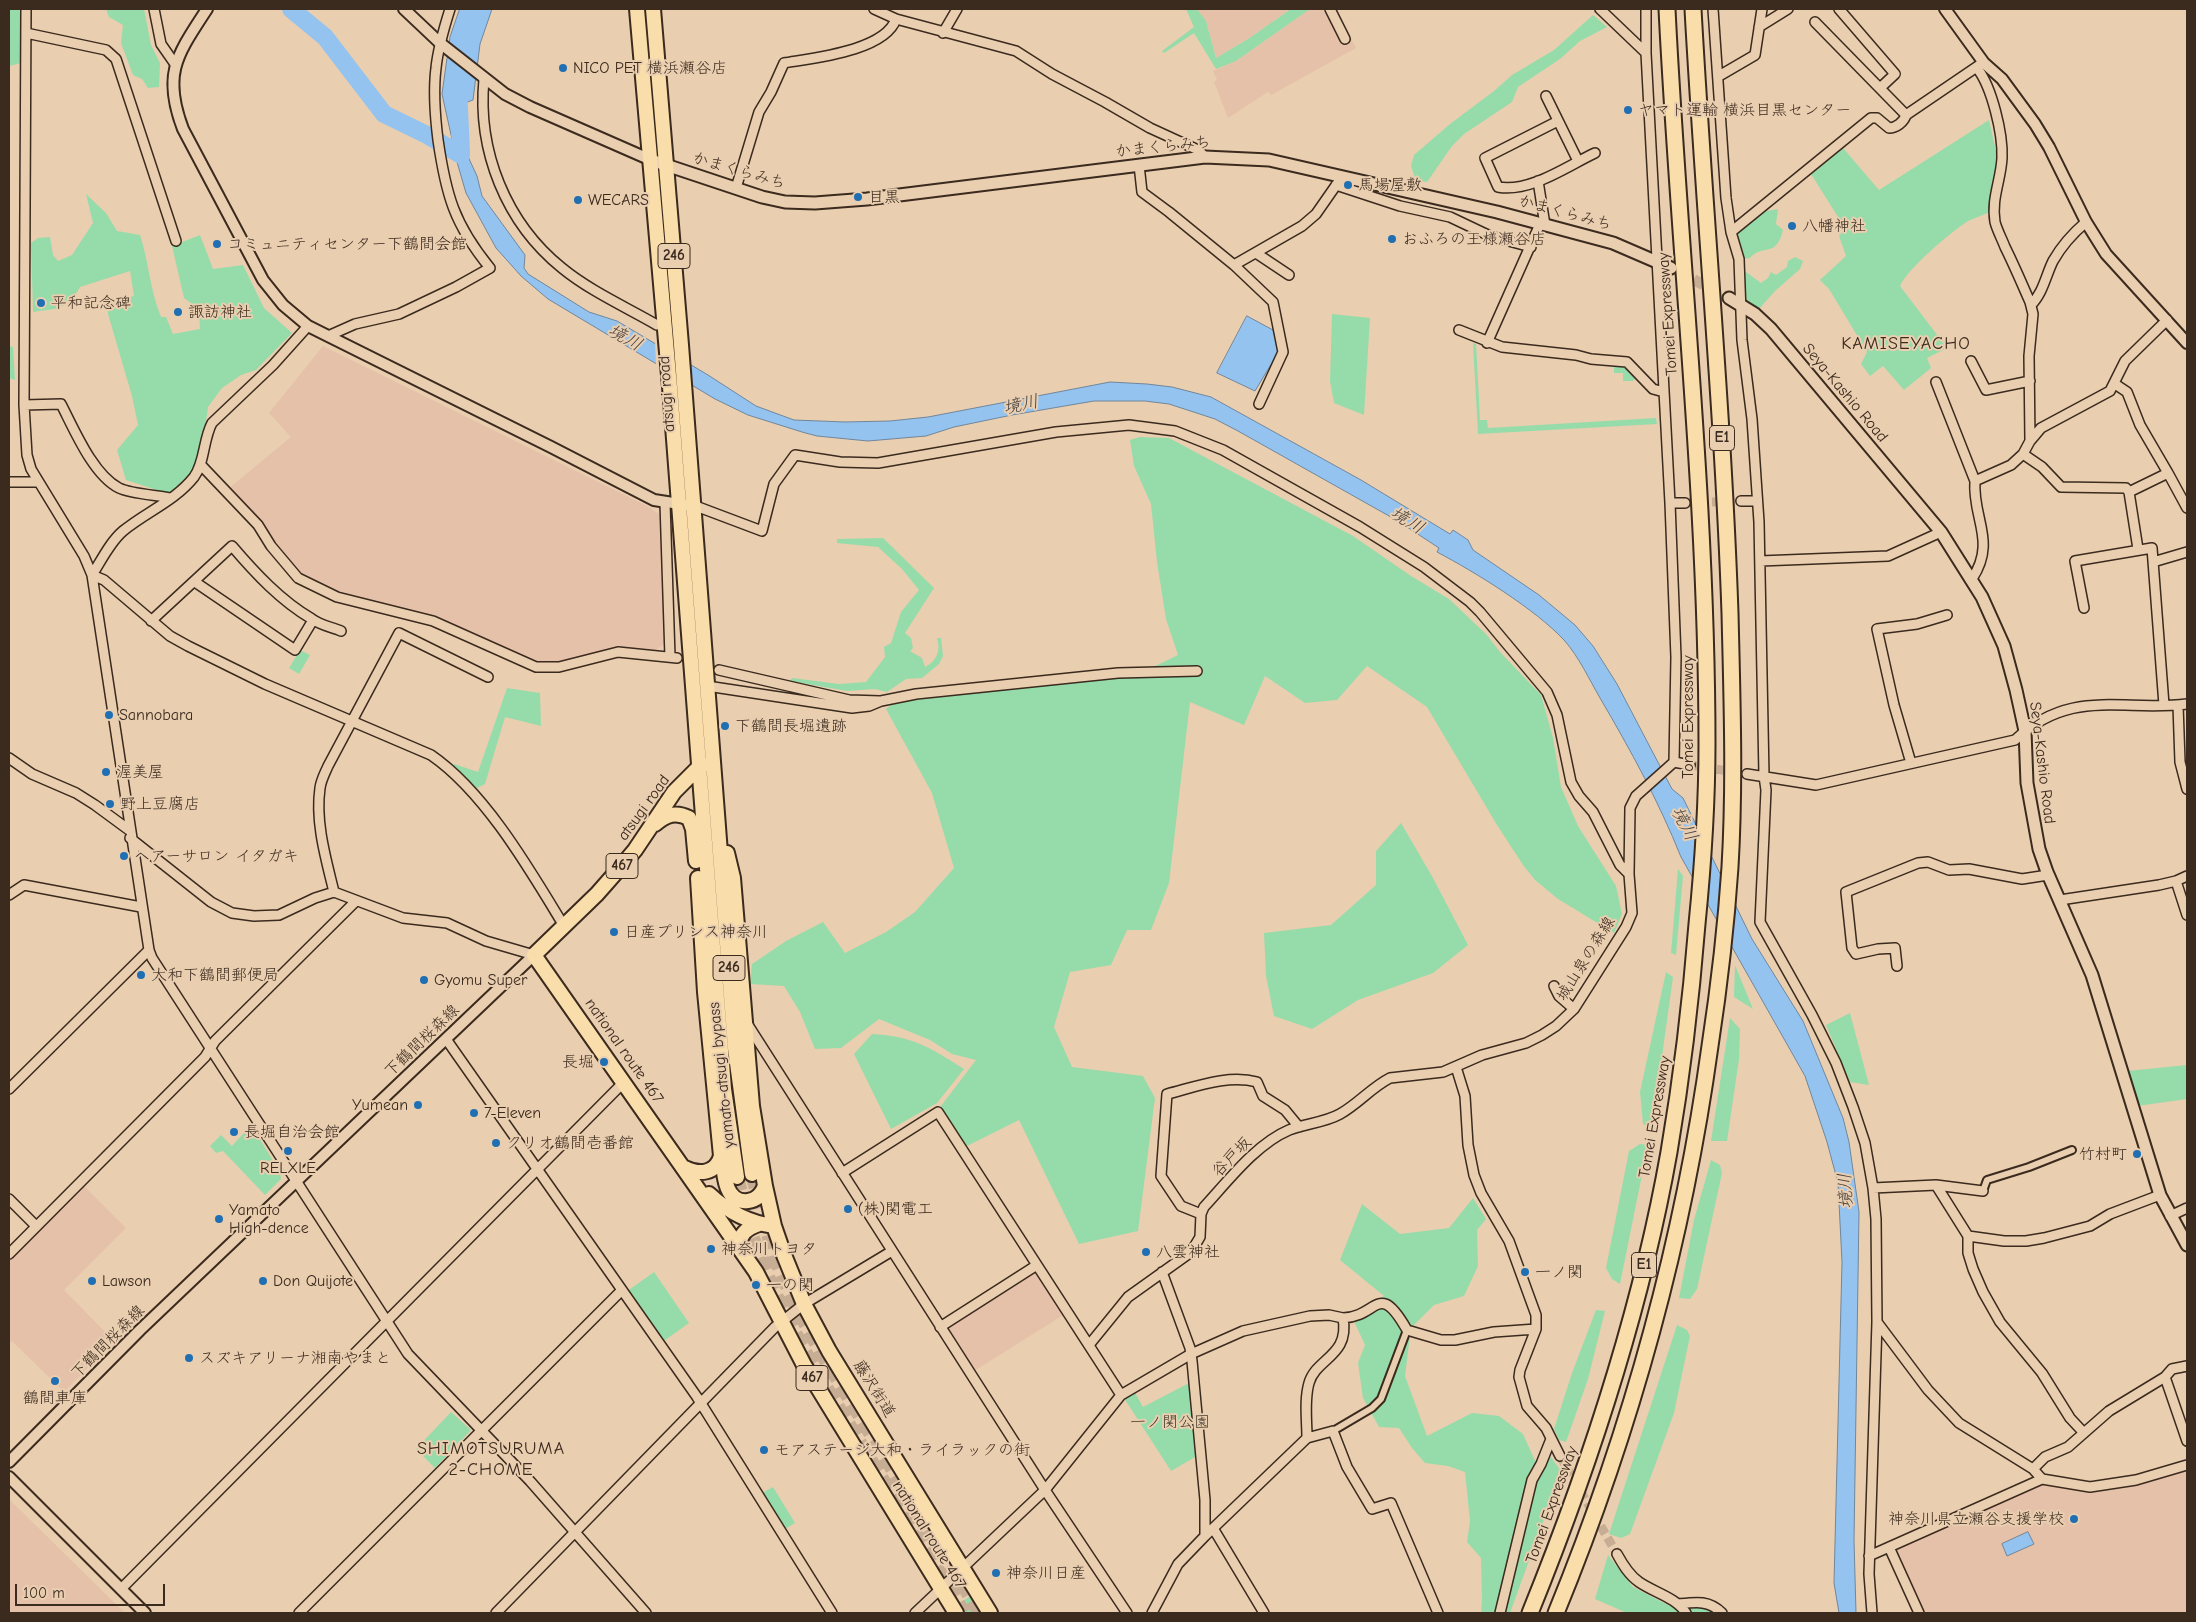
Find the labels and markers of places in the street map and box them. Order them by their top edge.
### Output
place label: NICO PET 横浜瀬谷店 [573,58,727,78]
marker: NICO PET 横浜瀬谷店 [557,62,569,74]
place label: ヤマト運輸 横浜目黒センター [1638,100,1851,120]
marker: ヤマト運輸 横浜目黒センター [1622,104,1634,116]
place label: 馬場屋敷 [1358,175,1422,195]
marker: 馬場屋敷 [1342,179,1354,191]
place label: 目黒 [868,187,900,207]
place label: WECARS [588,190,649,210]
marker: 目黒 [852,191,864,203]
marker: WECARS [572,194,584,206]
place label: 八幡神社 [1802,216,1866,236]
marker: 八幡神社 [1786,220,1798,232]
place label: おふろの王様瀬谷店 [1402,229,1546,249]
marker: おふろの王様瀬谷店 [1386,233,1398,245]
place label: コミュニティセンター下鶴間会館 [227,234,467,254]
marker: コミュニティセンター下鶴間会館 [211,238,223,250]
place label: 平和記念碑 [51,293,131,313]
marker: 平和記念碑 [35,297,47,309]
place label: 諏訪神社 [188,302,252,322]
marker: 諏訪神社 [172,306,184,318]
place label: Sannobara [119,705,193,725]
marker: Sannobara [103,709,115,721]
place label: 下鶴間長堀遺跡 [735,716,847,736]
marker: 下鶴間長堀遺跡 [719,720,731,732]
place label: 渥美屋 [116,762,164,782]
marker: 渥美屋 [100,766,112,778]
place label: 野上豆腐店 [120,794,200,814]
marker: 野上豆腐店 [104,798,116,810]
place label: ヘアーサロン イタガキ [134,846,299,866]
marker: ヘアーサロン イタガキ [118,850,130,862]
place label: 日産プリンス神奈川 [624,922,768,942]
marker: 日産プリンス神奈川 [608,926,620,938]
place label: 大和下鶴間郵便局 [151,965,279,985]
marker: 大和下鶴間郵便局 [135,969,147,981]
place label: Gyomu Super [434,970,527,990]
marker: Gyomu Super [418,974,430,986]
place label: 長堀 [562,1052,594,1072]
marker: 長堀 [598,1056,610,1068]
place label: Yumean [352,1095,408,1115]
marker: Yumean [412,1099,424,1111]
place label: 7-Eleven [484,1103,541,1123]
marker: 7-Eleven [468,1107,480,1119]
place label: 長堀自治会館 [244,1122,340,1142]
marker: 長堀自治会館 [228,1126,240,1138]
place label: クリオ鶴間壱番館 [506,1133,634,1153]
marker: クリオ鶴間壱番館 [490,1137,502,1149]
place label: 竹村町 [2079,1144,2127,1164]
marker: RELXLE [282,1145,294,1157]
marker: 竹村町 [2131,1148,2143,1160]
place label: RELXLE [260,1158,316,1178]
place label: (株)関電工 [858,1199,933,1219]
place label: Yamato High-dence [229,1200,309,1238]
marker: (株)関電工 [842,1203,854,1215]
marker: Yamato High-dence [213,1213,225,1225]
place label: 神奈川トヨタ [721,1239,817,1259]
place label: 八雲神社 [1156,1242,1220,1262]
marker: 神奈川トヨタ [705,1243,717,1255]
marker: 八雲神社 [1140,1246,1152,1258]
place label: 一ノ関 [1535,1262,1583,1282]
marker: 一ノ関 [1519,1266,1531,1278]
place label: Lawson [102,1271,151,1291]
place label: Don Quijote [273,1271,353,1291]
marker: Lawson [86,1275,98,1287]
marker: Don Quijote [257,1275,269,1287]
place label: 一の関 [766,1275,814,1295]
marker: 一の関 [750,1279,762,1291]
place label: スズキアリーナ湘南やまと [199,1348,391,1368]
marker: スズキアリーナ湘南やまと [183,1352,195,1364]
marker: 鶴間車庫 [49,1375,61,1387]
place label: 鶴間車庫 [23,1388,87,1408]
place label: モアステージ大和・ライラックの街 [774,1440,1030,1460]
marker: モアステージ大和・ライラックの街 [758,1444,770,1456]
place label: 神奈川県立瀬谷支援学校 [1888,1509,2064,1529]
marker: 神奈川県立瀬谷支援学校 [2068,1513,2080,1525]
place label: 神奈川日産 [1006,1563,1086,1583]
marker: 神奈川日産 [990,1567,1002,1579]

